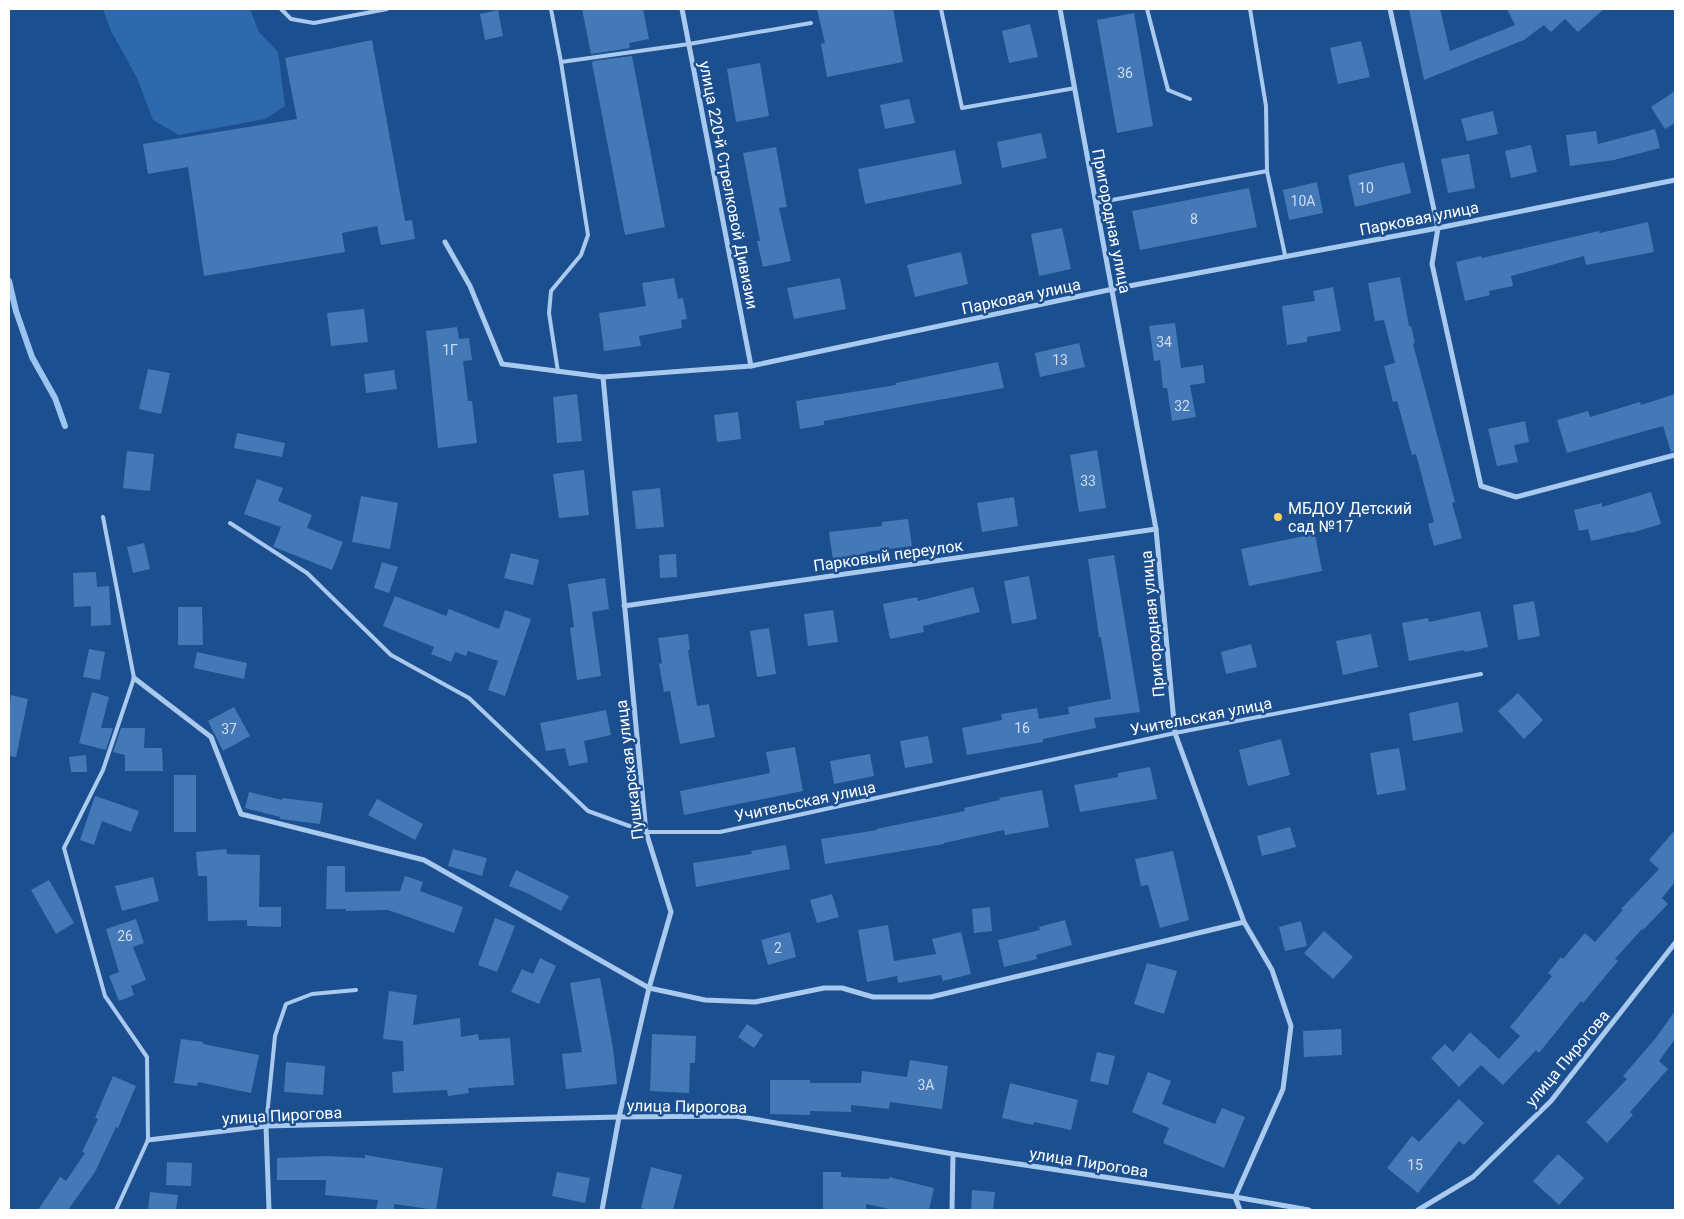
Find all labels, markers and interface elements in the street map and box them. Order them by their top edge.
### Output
street label: улица 220-й Стрелковой Дивизии [695,59,762,311]
house number: 36 [1117,65,1133,81]
street label: Пригородная улица [1088,147,1135,295]
house number: 10 [1358,180,1374,196]
house number: 10А [1291,193,1315,209]
street label: Парковая улица [1358,198,1480,239]
house number: 8 [1190,211,1198,227]
street label: Парковая улица [960,275,1082,318]
house number: 34 [1156,334,1172,350]
house number: 1Г [442,342,458,358]
house number: 13 [1052,352,1068,368]
house number: 32 [1174,398,1190,414]
house number: 33 [1080,473,1096,489]
place label: МБДОУ Детский сад №17 [1288,499,1412,536]
marker: МБДОУ Детский сад №17 [1272,511,1284,523]
street label: Парковый переулок [812,536,964,575]
street label: Пригородная улица [1137,550,1168,698]
street label: Учительская улица [1129,693,1273,740]
street label: Пушкарская улица [611,699,647,841]
house number: 16 [1014,720,1030,736]
house number: 37 [221,721,237,737]
street label: Учительская улица [733,777,877,826]
house number: 26 [117,928,133,944]
house number: 2 [774,940,782,956]
street label: улица Пирогова [1521,1006,1613,1110]
house number: 3А [917,1077,935,1093]
street label: улица Пирогова [627,1096,747,1117]
street label: улица Пирогова [222,1103,343,1128]
street label: улица Пирогова [1028,1144,1150,1181]
house number: 15 [1407,1157,1423,1173]

